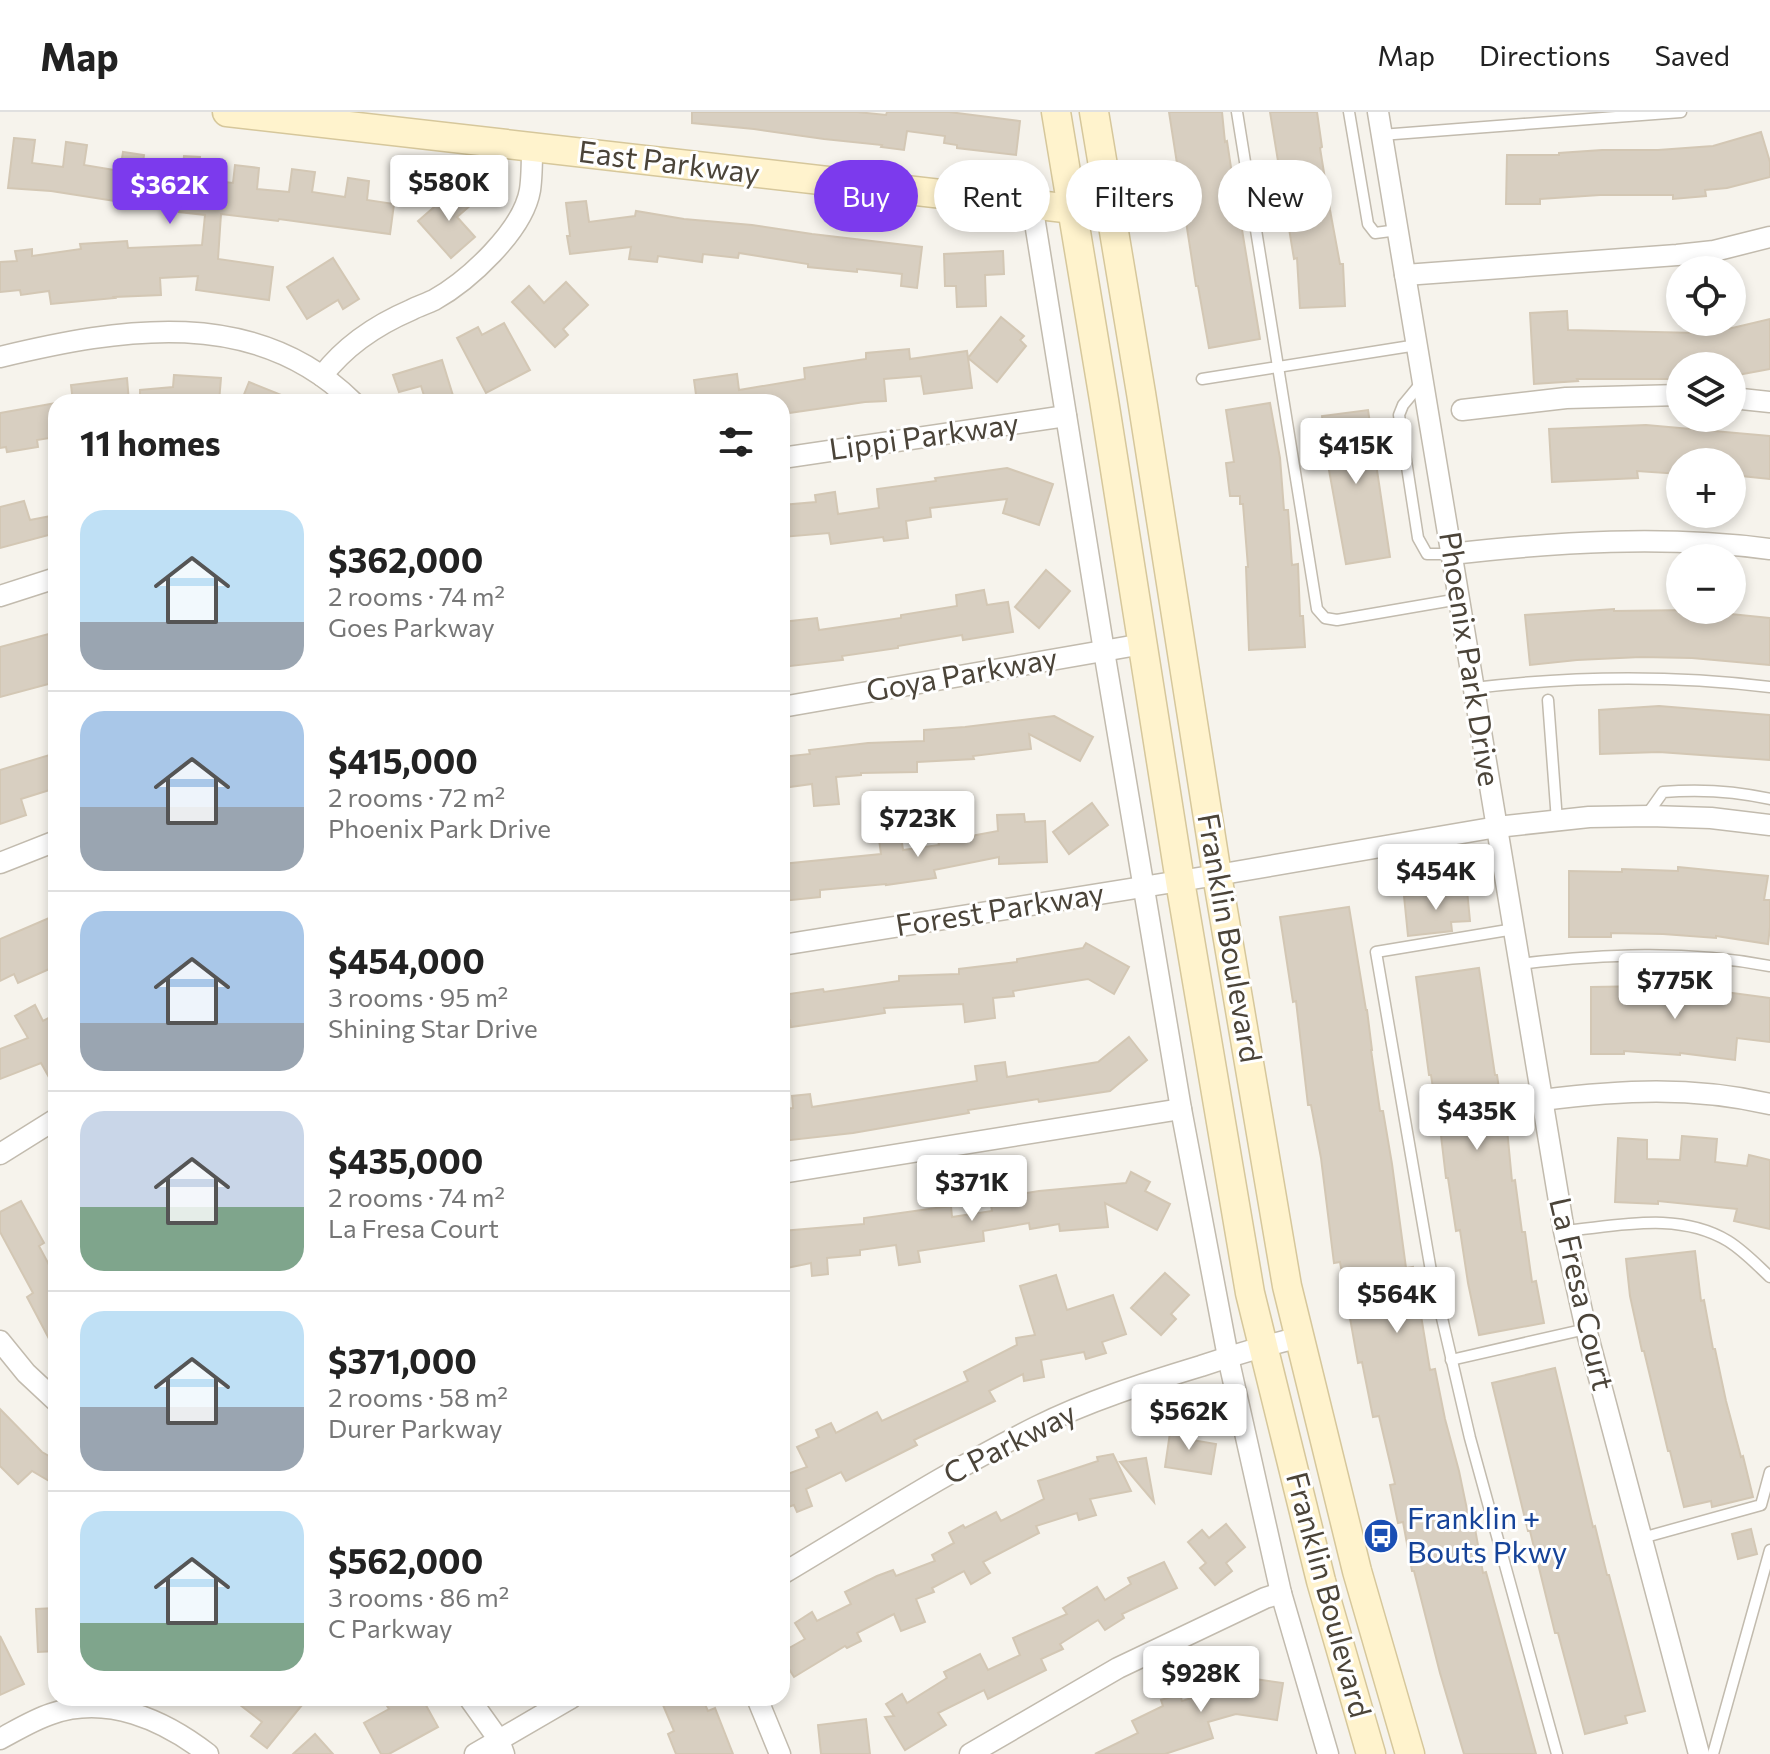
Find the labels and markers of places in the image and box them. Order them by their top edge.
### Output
pin: $580K [393,155,505,223]
pin: $362K [114,158,226,226]
pin: $415K [1300,418,1412,486]
pin: $723K [862,791,974,859]
pin: $454K [1380,844,1492,912]
pin: $775K [1619,953,1731,1021]
pin: $435K [1421,1084,1533,1152]
pin: $371K [916,1155,1028,1223]
pin: $564K [1341,1267,1453,1335]
pin: $562K [1133,1384,1245,1452]
place label: Franklin + Bouts Pkwy [1407,1498,1567,1569]
bus stop icon: Franklin + Bouts Pkwy [1362,1517,1400,1555]
pin: $928K [1145,1646,1257,1714]

